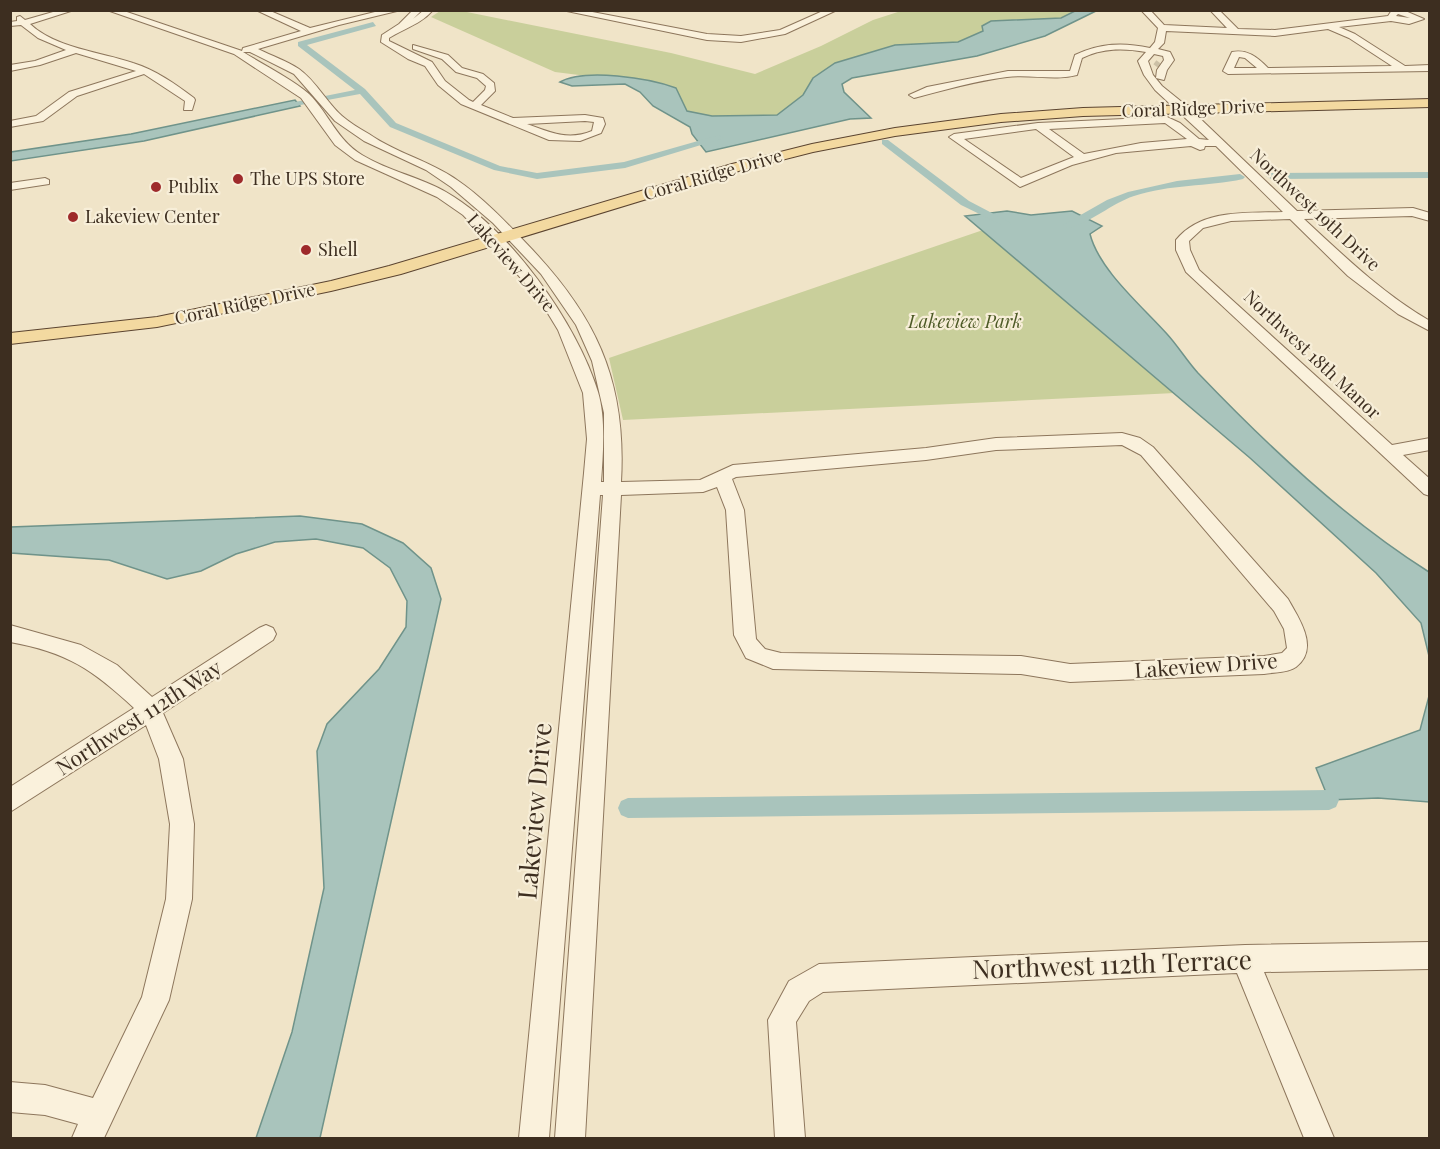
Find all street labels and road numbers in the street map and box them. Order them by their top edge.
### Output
street label: Coral Ridge Drive [1121,94,1265,122]
street label: Coral Ridge Drive [641,143,785,205]
street label: Northwest 19th Drive [1245,143,1386,276]
street label: Lakeview Drive [462,208,561,317]
street label: Coral Ridge Drive [172,276,317,330]
street label: Northwest 18th Manor [1239,284,1386,424]
street label: Lakeview Drive [1133,645,1278,683]
street label: Northwest 112th Way [50,652,226,780]
street label: Lakeview Drive [508,721,559,901]
street label: Northwest 112th Terrace [971,941,1252,986]

